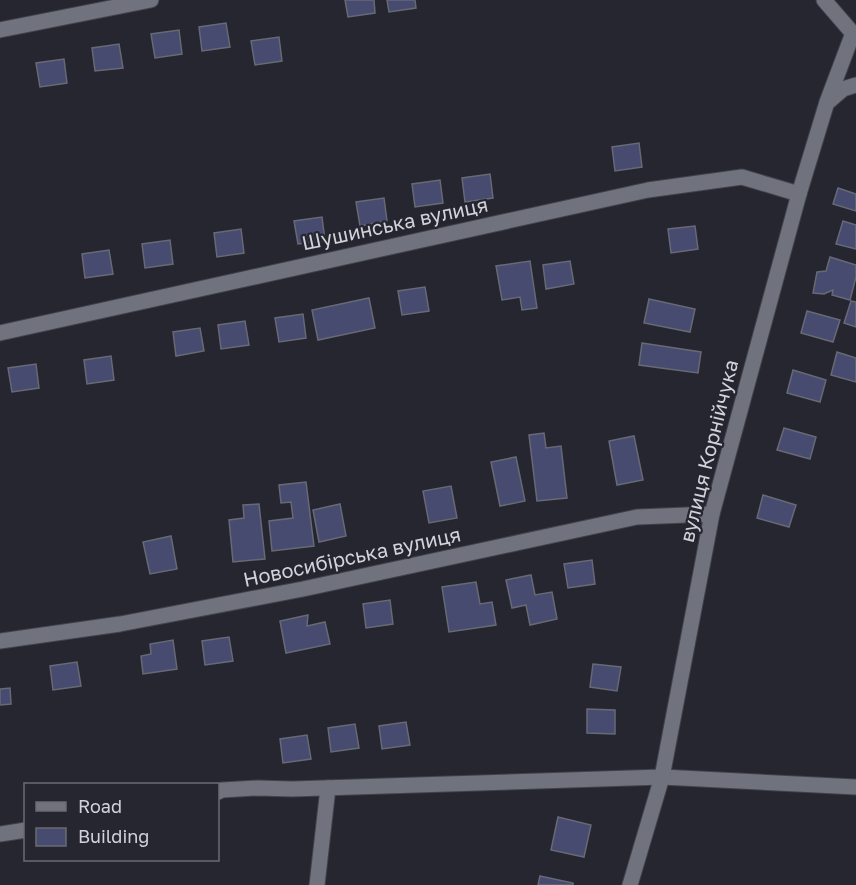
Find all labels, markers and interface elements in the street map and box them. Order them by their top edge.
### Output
street label: Шушинська вулиця [299,192,490,254]
street label: вулиця Корнійчука [674,357,742,544]
street label: Новосибірська вулиця [241,521,463,591]
legend [24,783,219,861]
text: Road [78,795,122,817]
text: Building [78,825,149,847]

